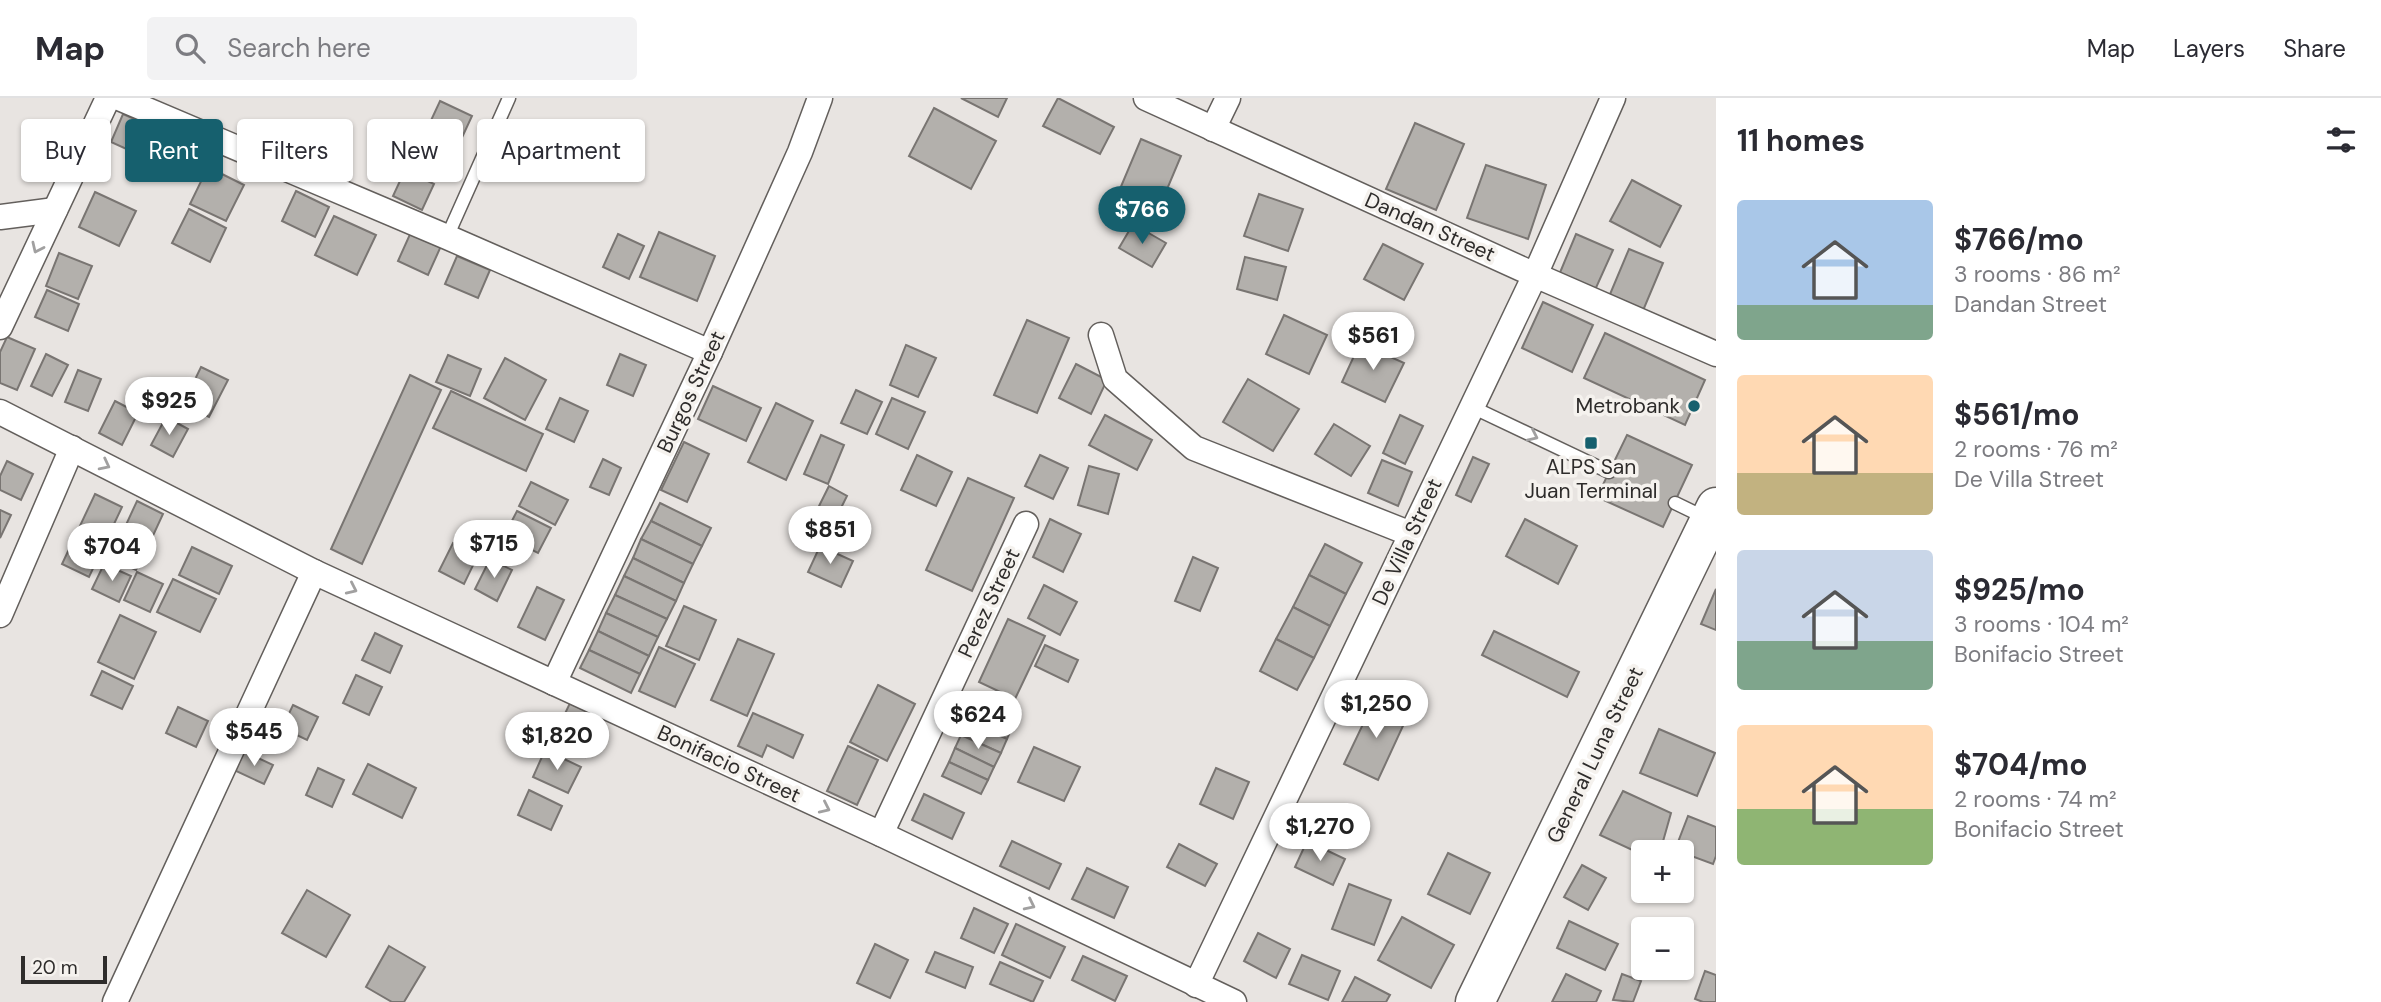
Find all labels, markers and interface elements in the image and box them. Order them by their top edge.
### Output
search box [147,17,637,80]
text: Map [35,27,105,70]
icon: search [171,29,209,67]
text: Search here [227,31,371,65]
text: Map [2087,33,2135,64]
text: Layers [2173,33,2245,64]
text: Share [2283,33,2346,64]
chip: Buy [21,119,111,182]
chip: Rent [125,119,223,182]
chip: Filters [237,119,353,182]
chip: New [367,119,463,182]
chip: Apartment [477,119,645,182]
text: 11 homes [1737,121,1865,160]
icon: filters [2322,121,2360,159]
pin: $766 [1101,186,1183,246]
street label: Dandan Street [1361,186,1499,268]
text: $766 [1114,194,1170,224]
text: $766/mo [1954,220,2084,259]
icon: home [1793,228,1877,312]
one-way arrow [32,241,46,253]
text: 3 rooms · 86 m² [1954,259,2121,289]
text: Dandan Street [1954,289,2107,319]
pin: $561 [1332,313,1414,372]
text: $561 [1347,320,1399,350]
street label: Burgos Street [651,326,731,458]
pin: $925 [128,378,210,437]
text: $925 [141,385,197,415]
place label: Metrobank [1576,392,1680,420]
text: $561/mo [1954,395,2080,434]
marker: Metrobank [1686,398,1702,414]
icon: home [1793,403,1877,487]
one-way arrow [1526,427,1538,441]
text: 2 rooms · 76 m² [1954,434,2118,464]
marker: ALPS San Juan Terminal [1583,435,1599,451]
place label: ALPS San Juan Terminal [1524,453,1658,505]
one-way arrow [97,456,110,470]
text: De Villa Street [1954,464,2104,494]
street label: De Villa Street [1365,474,1449,610]
pin: $851 [789,506,871,566]
text: $851 [804,514,856,544]
pin: $715 [453,520,535,580]
pin: $704 [71,524,153,583]
text: $715 [469,528,519,558]
text: $704 [83,531,141,561]
street label: Perez Street [951,544,1027,662]
text: $925/mo [1954,570,2085,609]
icon: home [1793,578,1877,662]
one-way arrow [344,581,357,595]
text: 3 rooms · 104 m² [1954,609,2129,639]
text: Bonifacio Street [1954,639,2124,669]
street label: General Luna Street [1540,662,1650,848]
pin: $1,250 [1319,680,1433,740]
text: $1,250 [1340,688,1412,718]
pin: $624 [937,692,1019,751]
text: $624 [950,699,1006,729]
pin: $545 [213,708,295,768]
pin: $1,820 [500,712,614,772]
text: $545 [225,716,283,746]
street label: Bonifacio Street [653,719,805,809]
text: $1,820 [521,720,593,750]
text: $704/mo [1954,745,2087,784]
icon: home [1793,753,1877,837]
text: 2 rooms · 74 m² [1954,784,2117,814]
one-way arrow [818,800,830,814]
pin: $1,270 [1263,804,1377,863]
text: $1,270 [1285,811,1355,841]
text: Bonifacio Street [1954,814,2124,844]
map controls [1631,840,1694,980]
button: + [1631,840,1694,903]
one-way arrow [1023,897,1036,911]
button: − [1631,917,1694,980]
scale bar [21,953,107,985]
text: 20 m [32,955,78,980]

